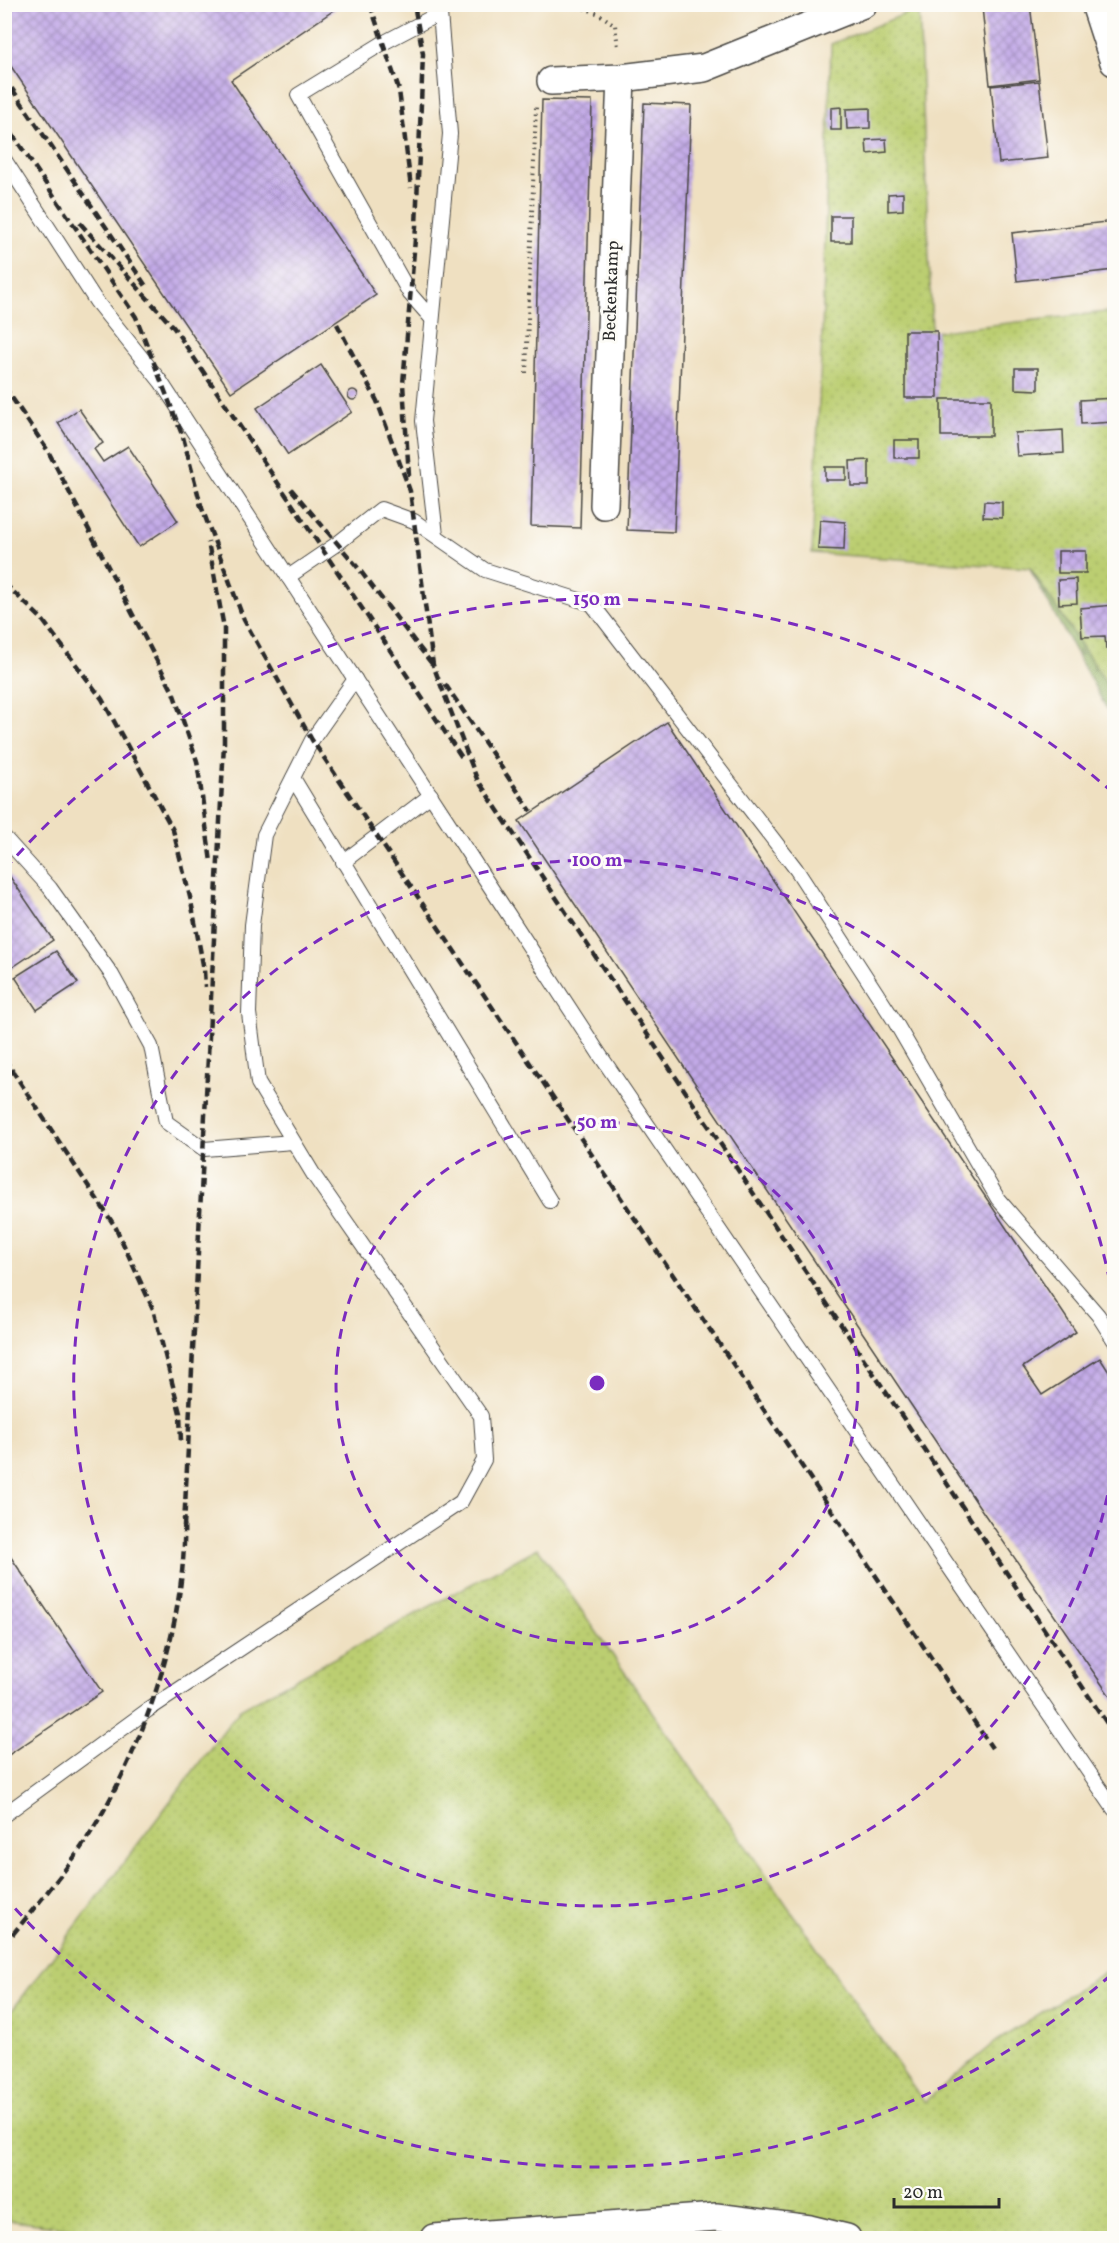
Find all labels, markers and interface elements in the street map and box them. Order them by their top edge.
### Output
street label: Beckenkamp [598,240,626,342]
text: 150 m [573,588,621,613]
text: 100 m [572,849,622,874]
text: 50 m [577,1111,617,1136]
centre of rings [587,1373,607,1393]
scale bar [894,2171,999,2209]
text: 20 m [903,2181,943,2206]

